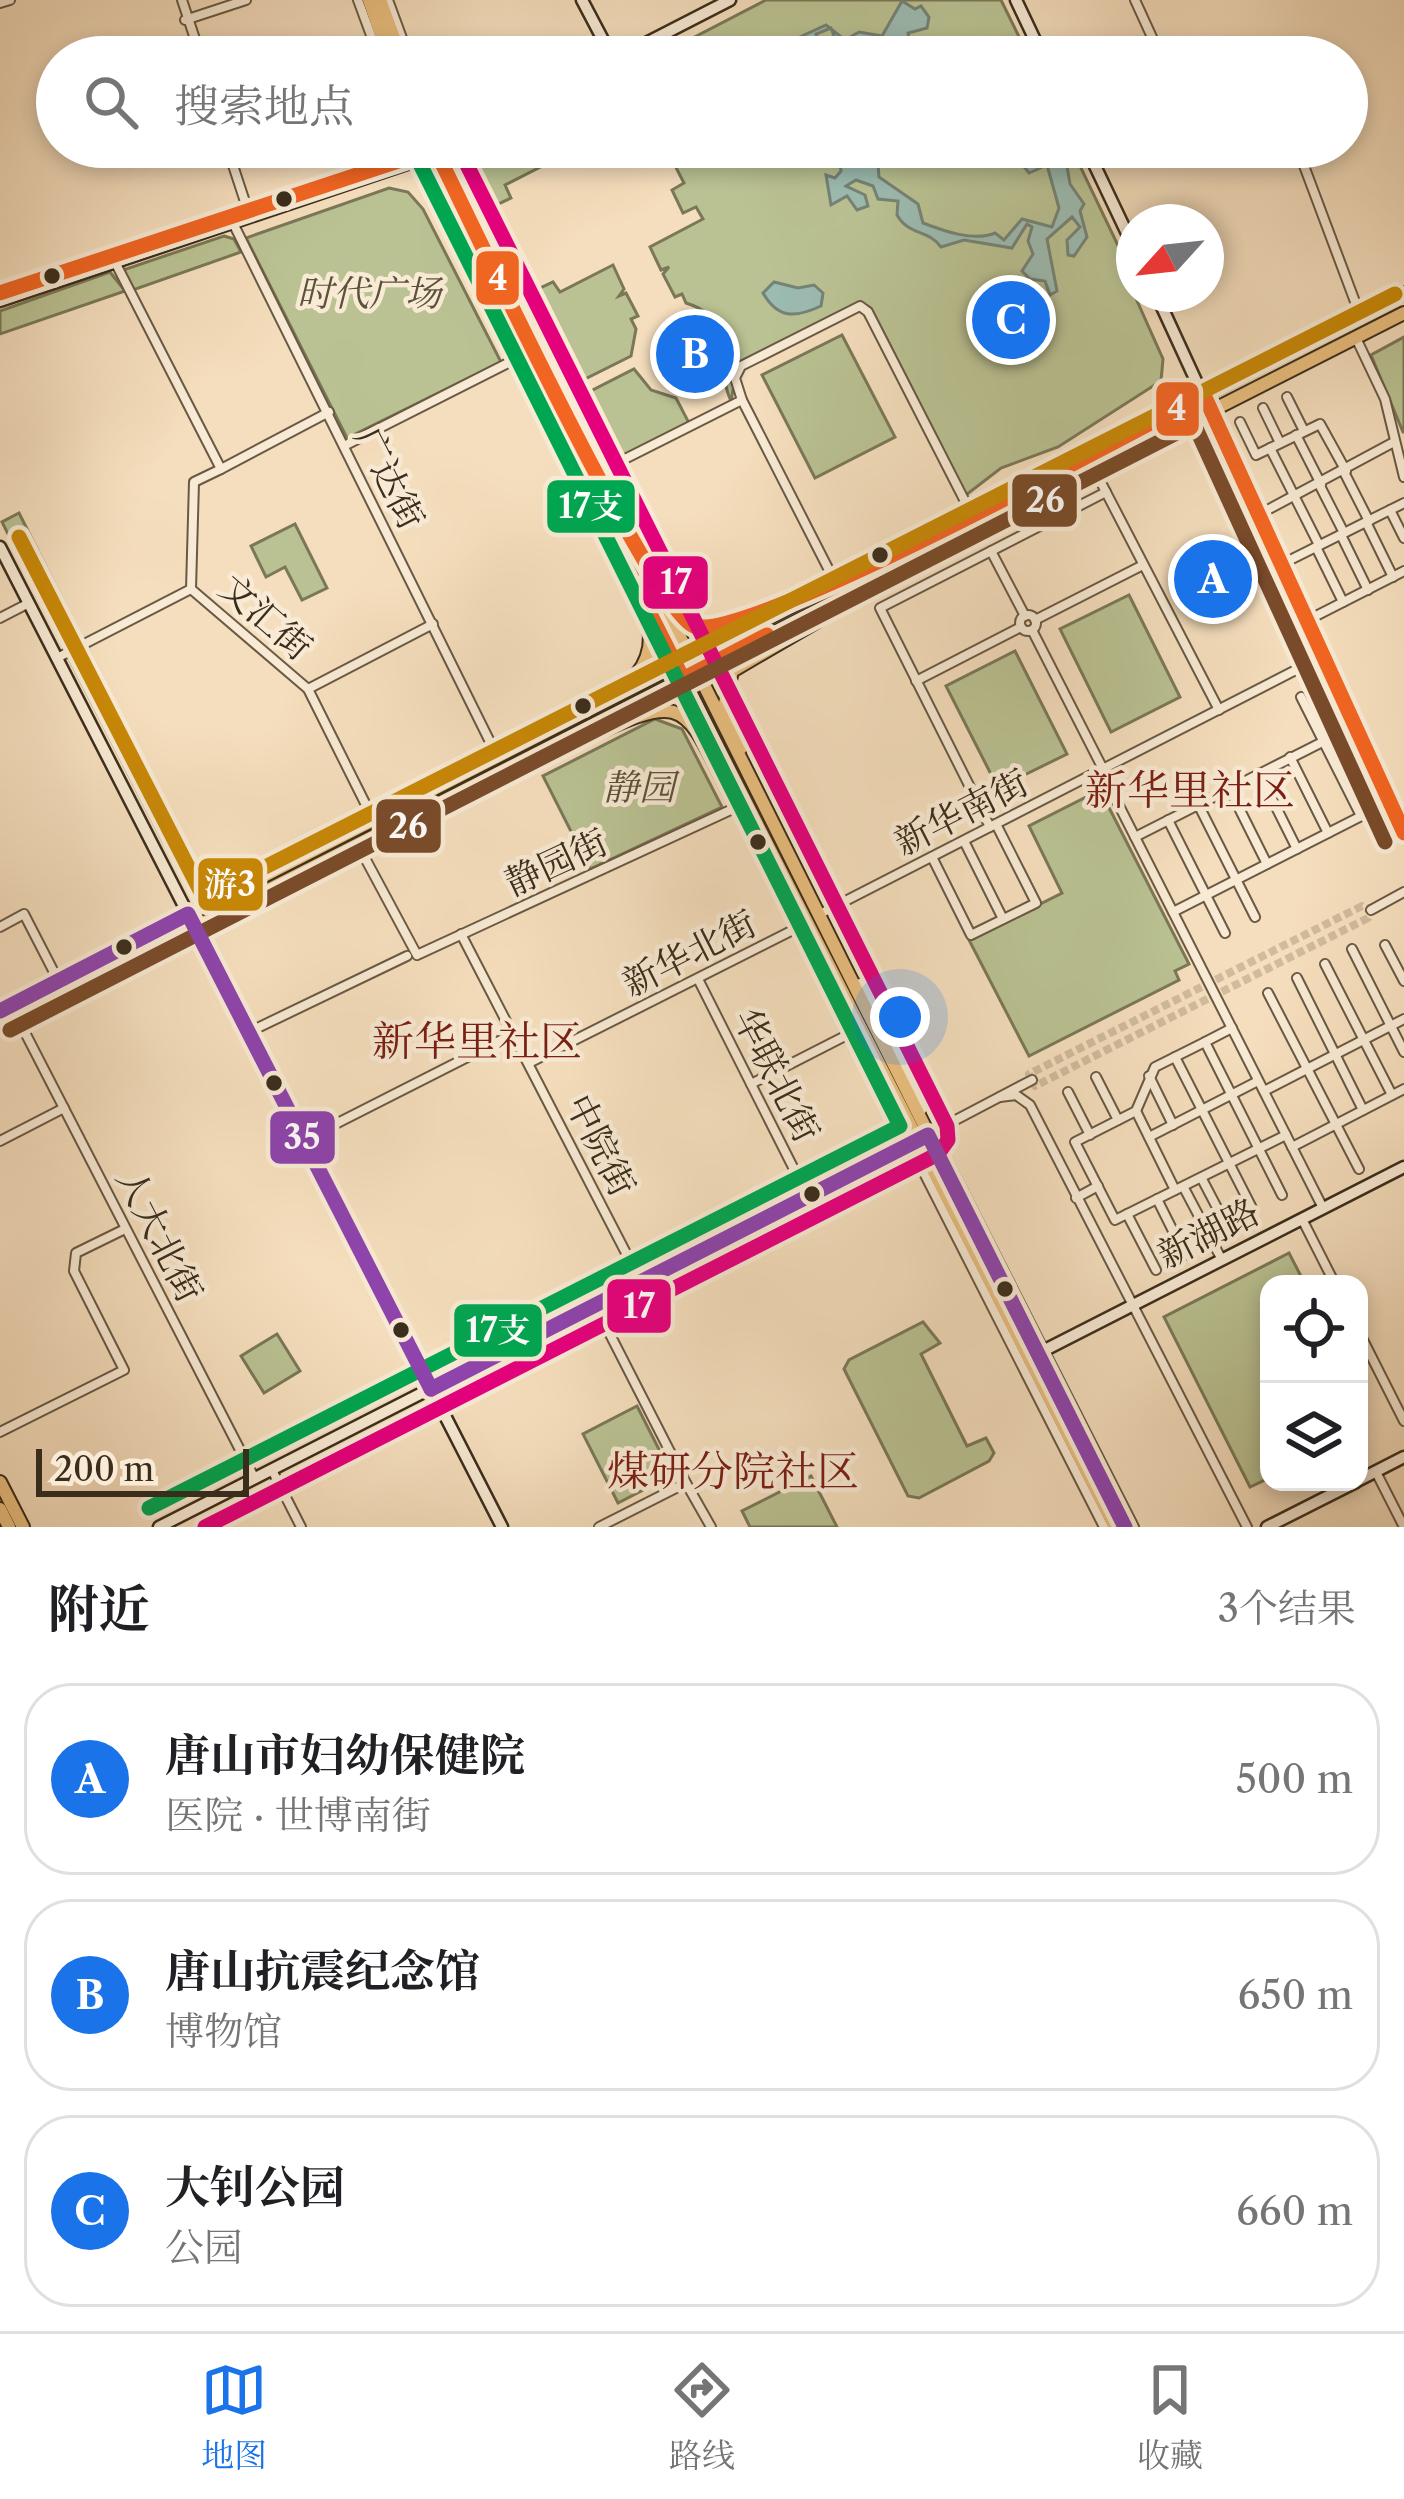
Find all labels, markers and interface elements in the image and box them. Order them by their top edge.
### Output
search box [36,36,1368,168]
icon: search [78,69,144,135]
text: 搜索地点 [174,78,354,134]
unlabelled marker [273,188,295,210]
north arrow [1116,204,1224,312]
line badge: 4 [474,249,521,307]
text: 4 [488,258,508,299]
unlabelled marker [41,265,63,287]
park label: 时代广场 [297,271,444,315]
pin: C [972,275,1050,365]
pin: B [656,309,734,399]
line badge: 4 [1154,380,1201,438]
text: 4 [1167,388,1187,429]
street label: 广达街 [346,420,434,536]
line badge: 26 [1010,472,1079,529]
line badge: 17支 [545,478,637,535]
text: 26 [1025,480,1065,521]
text: 17支 [558,486,624,527]
pin: A [1174,534,1252,624]
unlabelled marker [869,544,891,566]
line badge: 17 [641,554,710,611]
text: 17 [660,562,693,603]
street label: 文汇街 [211,565,321,669]
unlabelled marker [572,695,594,717]
street label: 新华南街 [887,760,1035,864]
district label: 新华里社区 [1085,764,1295,816]
park label: 静园 [603,765,680,809]
line badge: 26 [374,797,443,855]
text: 26 [388,806,428,847]
street label: 静园街 [498,819,614,905]
unlabelled marker [747,831,769,853]
line badge: 游3 [196,856,265,913]
text: 游3 [204,864,256,905]
street label: 新华北街 [615,901,763,1005]
unlabelled marker [113,936,135,958]
your location [870,987,930,1047]
street label: 华联北街 [725,1001,829,1149]
district label: 新华里社区 [372,1015,582,1067]
unlabelled marker [263,1072,285,1094]
street label: 中院街 [557,1087,645,1203]
line badge: 35 [268,1109,337,1166]
text: 35 [284,1117,320,1158]
street label: 人大北街 [108,1161,212,1309]
unlabelled marker [801,1183,823,1205]
street label: 新湖路 [1150,1189,1266,1277]
map controls [1260,1275,1368,1491]
button: locate [1260,1275,1368,1383]
line badge: 17 [605,1277,673,1335]
unlabelled marker [994,1278,1016,1300]
text: 17 [623,1286,656,1327]
line badge: 17支 [452,1302,544,1359]
text: 17支 [465,1310,531,1351]
unlabelled marker [390,1319,412,1341]
button: layers [1260,1383,1368,1491]
scale bar [36,1443,249,1496]
district label: 煤研分院社区 [607,1445,859,1497]
text: 200 m [54,1449,154,1490]
text: 附近 [48,1578,150,1640]
text: 3个结果 [1218,1584,1356,1632]
text: 唐山市妇幼保健院 [165,1727,525,1783]
text: A [75,1755,105,1803]
text: 500 m [1236,1755,1353,1803]
text: 医院 · 世博南街 [165,1791,431,1839]
text: 唐山抗震纪念馆 [165,1943,480,1999]
text: B [76,1971,105,2019]
text: 650 m [1238,1971,1353,2019]
text: 博物馆 [165,2007,282,2055]
text: 大钊公园 [165,2159,345,2215]
text: C [74,2187,106,2235]
text: 660 m [1236,2187,1353,2235]
text: 公园 [165,2223,243,2271]
tab: 地图 [201,2357,267,2476]
tab: 路线 [669,2357,735,2476]
tab: 收藏 [1137,2357,1203,2476]

